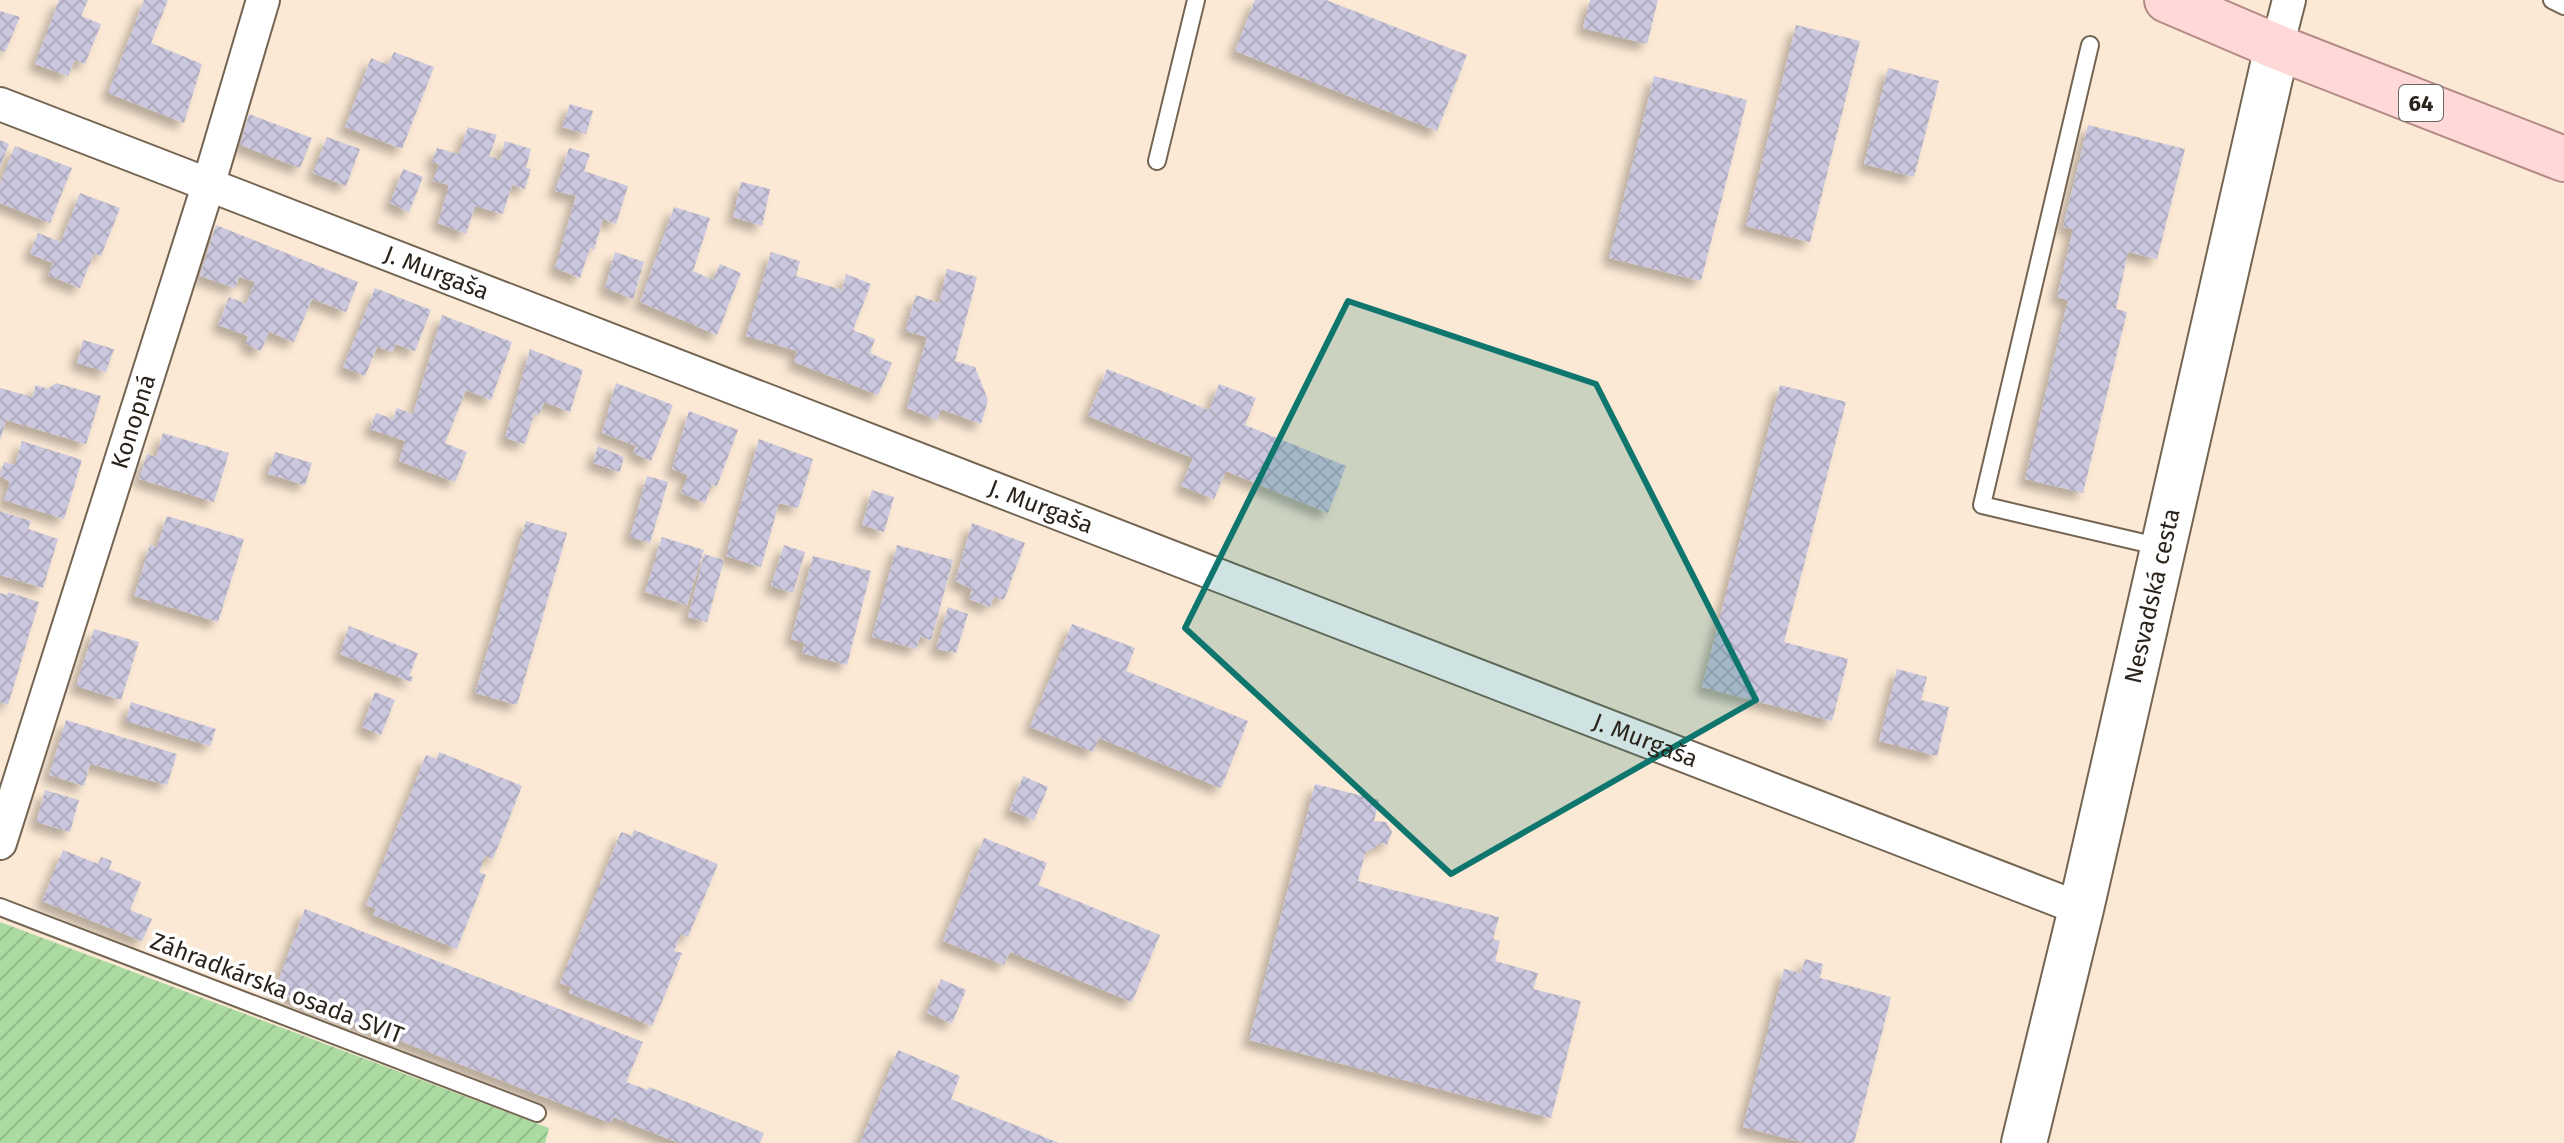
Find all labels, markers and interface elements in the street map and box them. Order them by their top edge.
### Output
road number: 64 [2399,85,2443,121]
street label: J. Murgaša [380,240,493,306]
street label: Konopná [105,371,161,472]
street label: J. Murgaša [985,474,1097,540]
street label: Nesvadská cesta [2119,506,2186,686]
street label: J. Murgaša [1589,708,1702,773]
street label: Záhradkárska osada SVIT [147,927,408,1049]

